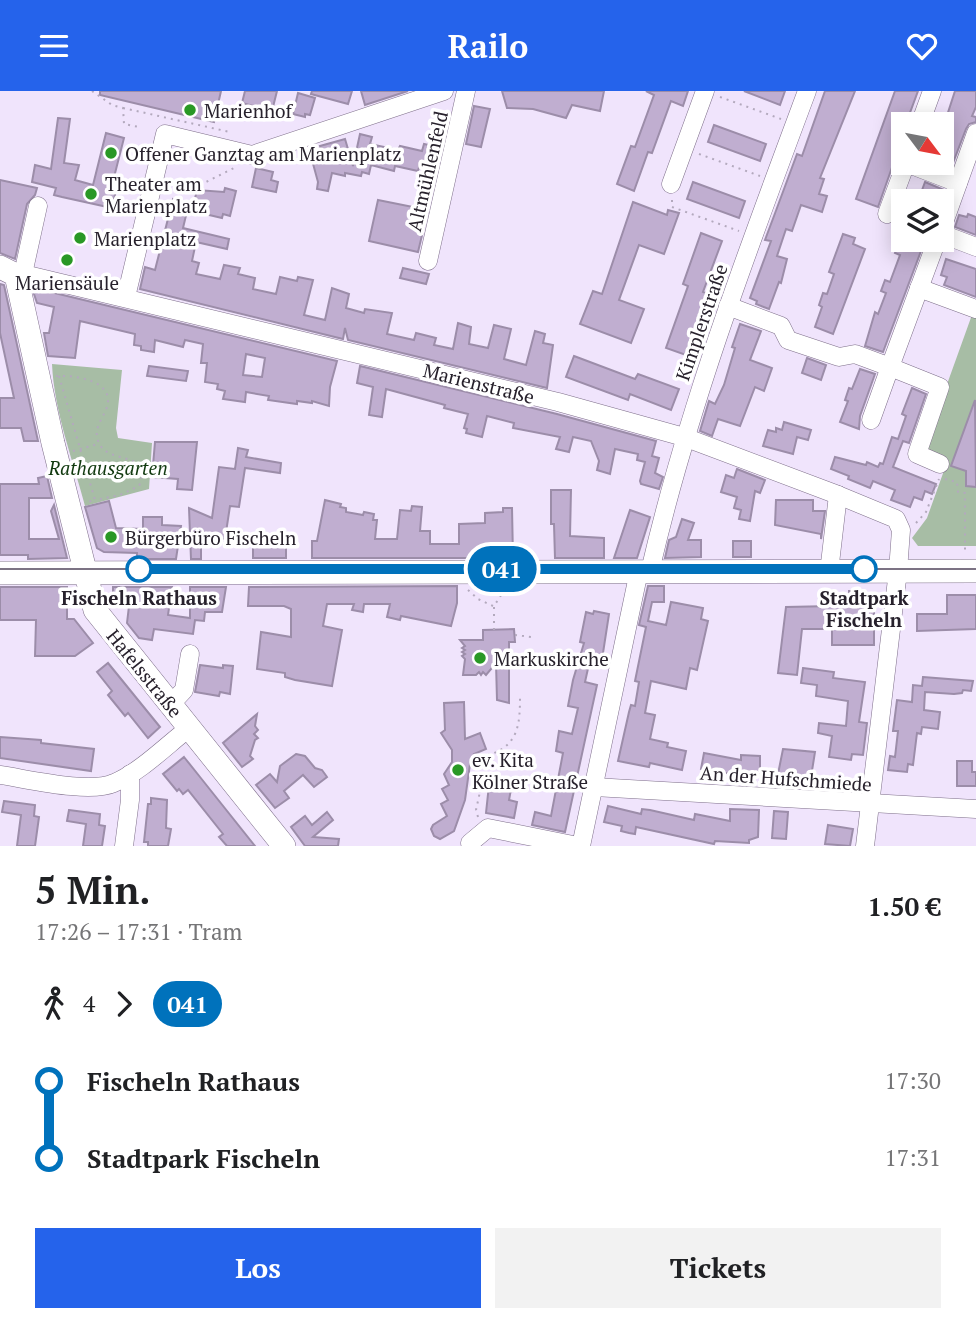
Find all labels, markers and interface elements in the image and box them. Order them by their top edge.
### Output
text: Railo [448,25,528,67]
icon: menu [35,27,73,65]
icon: heart [903,27,941,65]
place label: Marienhof [204,98,294,123]
marker: Marienhof [182,102,198,118]
street label: Altmühlenfeld [401,108,453,234]
north arrow [891,112,954,175]
map controls [891,112,954,252]
place label: Offener Ganztag am Marienplatz [125,141,401,166]
marker: Offener Ganztag am Marienplatz [103,145,119,161]
place label: Theater am Marienplatz [105,171,207,218]
marker: Theater am Marienplatz [83,186,99,202]
button: layers [891,189,954,252]
place label: Marienplatz [94,226,196,251]
marker: Marienplatz [72,230,88,246]
marker: Mariensäule [59,252,75,268]
street label: Kimplerstraße [669,260,733,384]
place label: Mariensäule [15,270,119,295]
street label: Marienstraße [421,357,537,409]
park label: Rathausgarten [47,455,168,480]
place label: Bürgerbüro Fischeln [125,525,296,550]
marker: Bürgerbüro Fischeln [103,529,119,545]
line badge: 041 [462,546,542,592]
text: 041 [482,553,522,585]
marker: Fischeln Rathaus [126,556,152,582]
marker: Stadtpark Fischeln [851,556,877,582]
place label: Fischeln Rathaus [61,585,217,610]
place label: Stadtpark Fischeln [819,585,909,632]
street label: Hafelsstraße [102,624,188,722]
place label: Markuskirche [494,646,609,671]
marker: Markuskirche [472,650,488,666]
place label: ev. Kita Kölner Straße [472,747,588,794]
street label: An der Hufschmiede [699,760,873,796]
marker: ev. Kita Kölner Straße [450,762,466,778]
text: 5 Min. [35,865,150,915]
text: 1.50 € [868,889,941,923]
text: 17:26 – 17:31 · Tram [35,916,242,947]
icon: walk [35,985,73,1023]
icon: forward [105,985,143,1023]
text: 4 [83,988,95,1019]
text: 041 [167,988,208,1020]
text: Fischeln Rathaus [87,1064,300,1098]
text: 17:30 [884,1065,941,1096]
text: Stadtpark Fischeln [87,1141,320,1175]
text: 17:31 [884,1142,941,1173]
button: Los [35,1228,481,1308]
button: Tickets [495,1228,941,1308]

